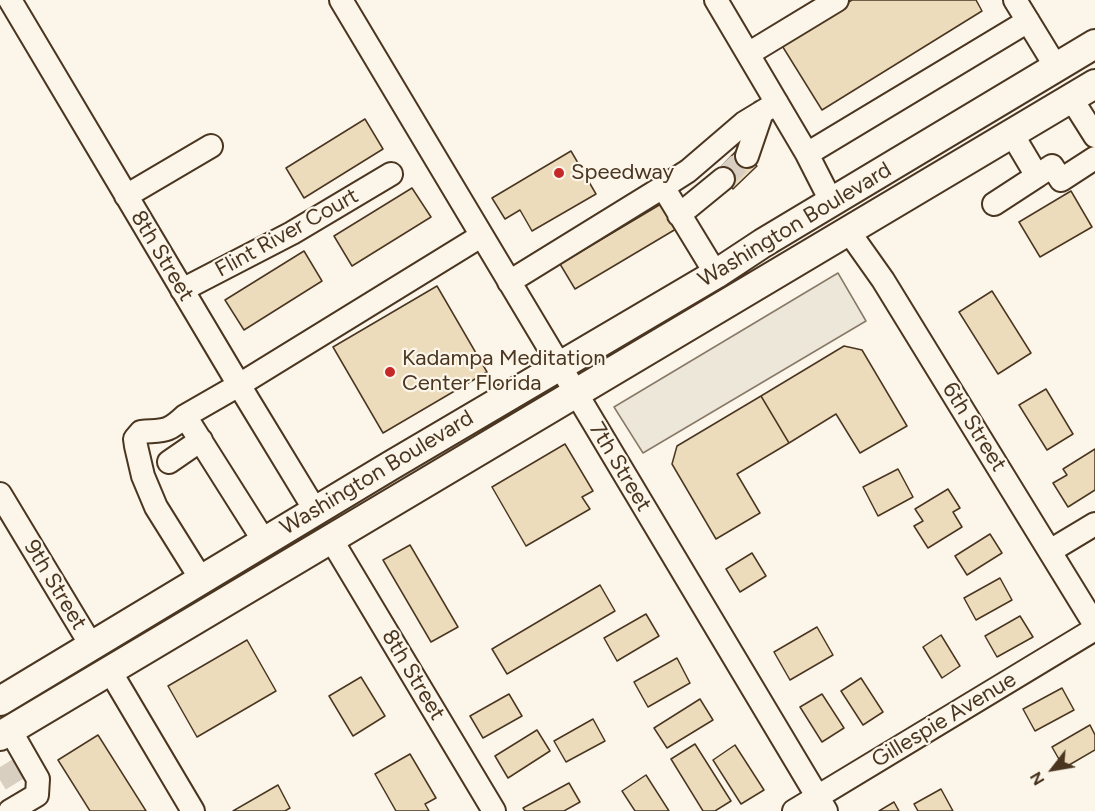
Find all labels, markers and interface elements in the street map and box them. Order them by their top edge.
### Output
street label: Washington Boulevard [694,157,896,293]
place label: Speedway [571,160,674,186]
marker: Speedway [552,166,566,180]
street label: Flint River Court [211,183,363,283]
street label: 8th Street [125,206,199,306]
place label: Kadampa Meditation Center Florida [402,346,606,398]
marker: Kadampa Meditation Center Florida [383,365,397,379]
street label: 6th Street [936,378,1012,476]
street label: Washington Boulevard [276,405,478,541]
street label: 7th Street [583,418,657,516]
street label: 9th Street [18,535,92,635]
street label: 8th Street [376,625,450,725]
street label: Gillespie Avenue [867,667,1021,773]
north arrow [1023,739,1083,799]
text: N [1026,768,1048,789]

